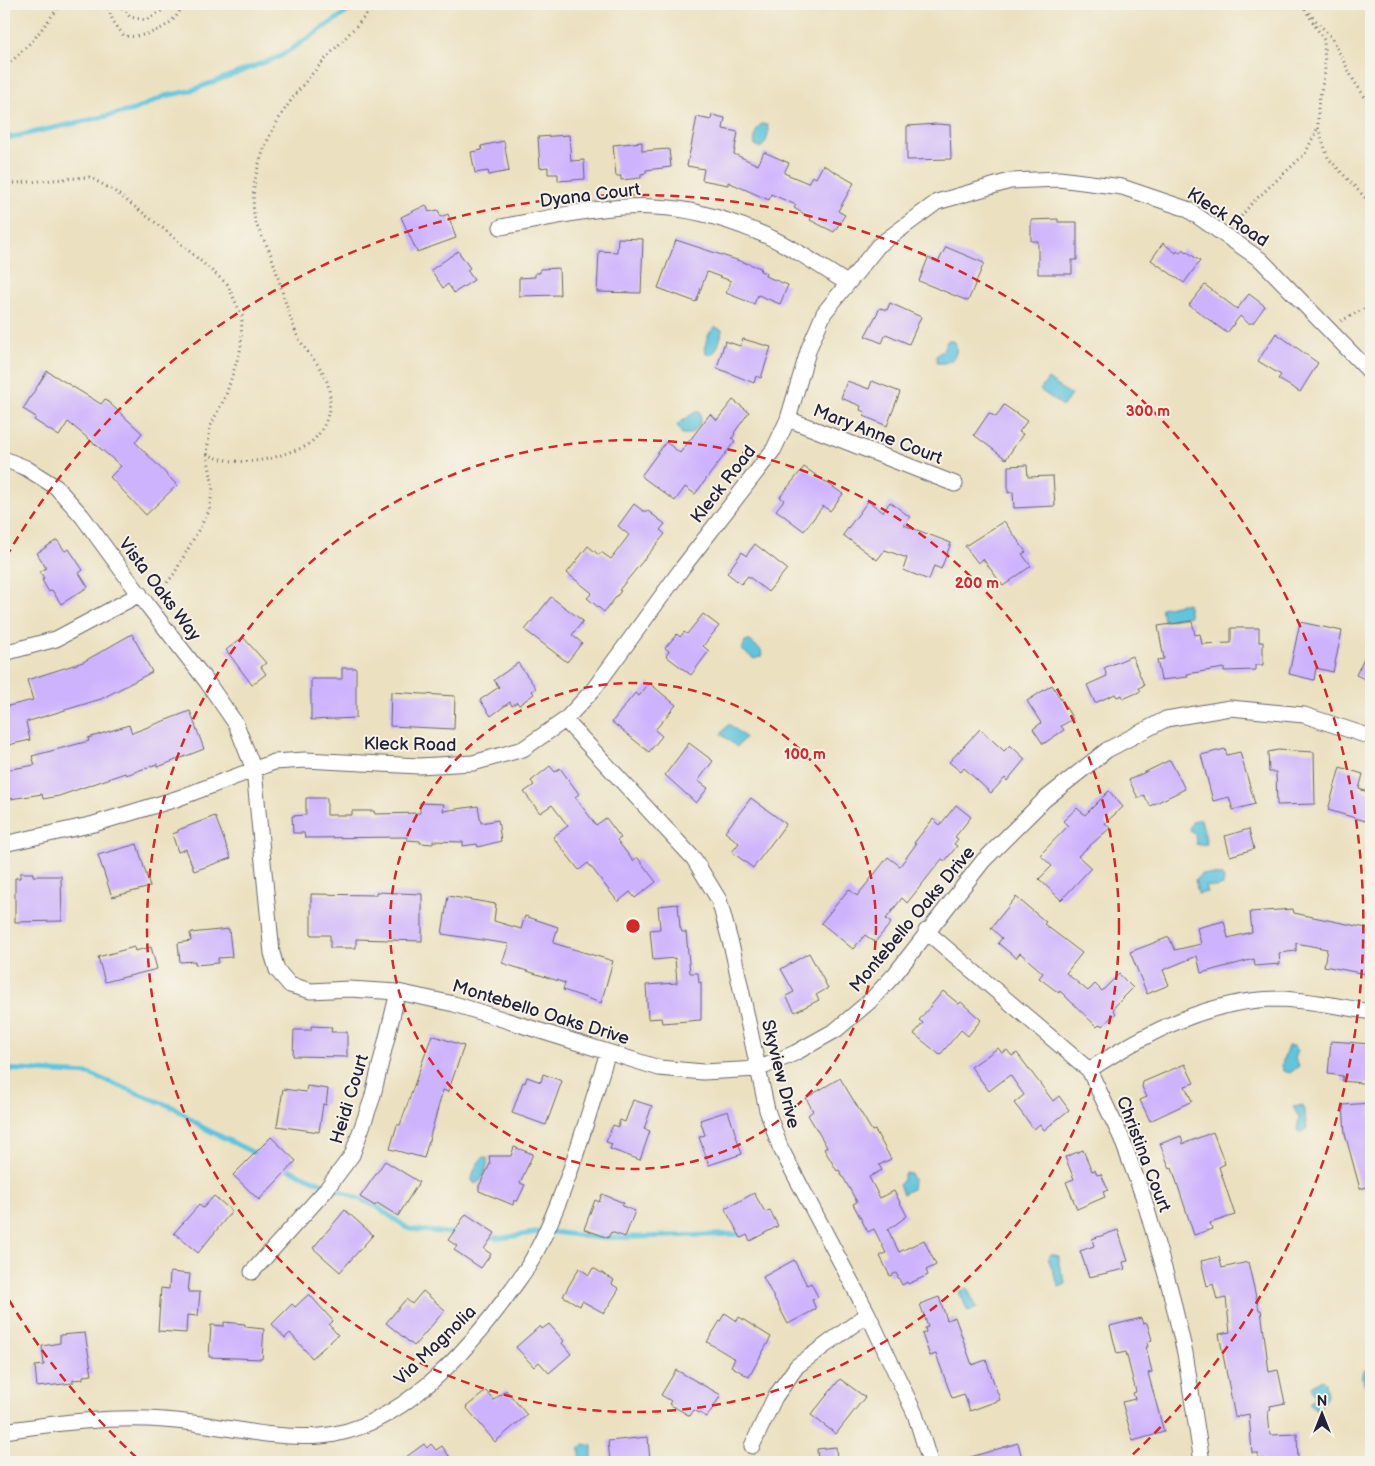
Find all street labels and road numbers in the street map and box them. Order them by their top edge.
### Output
street label: Dyana Court [539,179,642,212]
street label: Kleck Road [1183,183,1272,252]
street label: Mary Anne Court [810,400,946,469]
street label: Kleck Road [687,441,760,527]
street label: Vista Oaks Way [114,534,206,646]
street label: Kleck Road [363,733,457,756]
street label: Montebello Oaks Drive [845,842,980,997]
street label: Montebello Oaks Drive [450,976,632,1049]
street label: Skyview Drive [757,1018,804,1131]
street label: Heidi Court [326,1051,373,1146]
street label: Christina Court [1112,1093,1175,1216]
street label: Via Magnolia [390,1301,481,1389]

